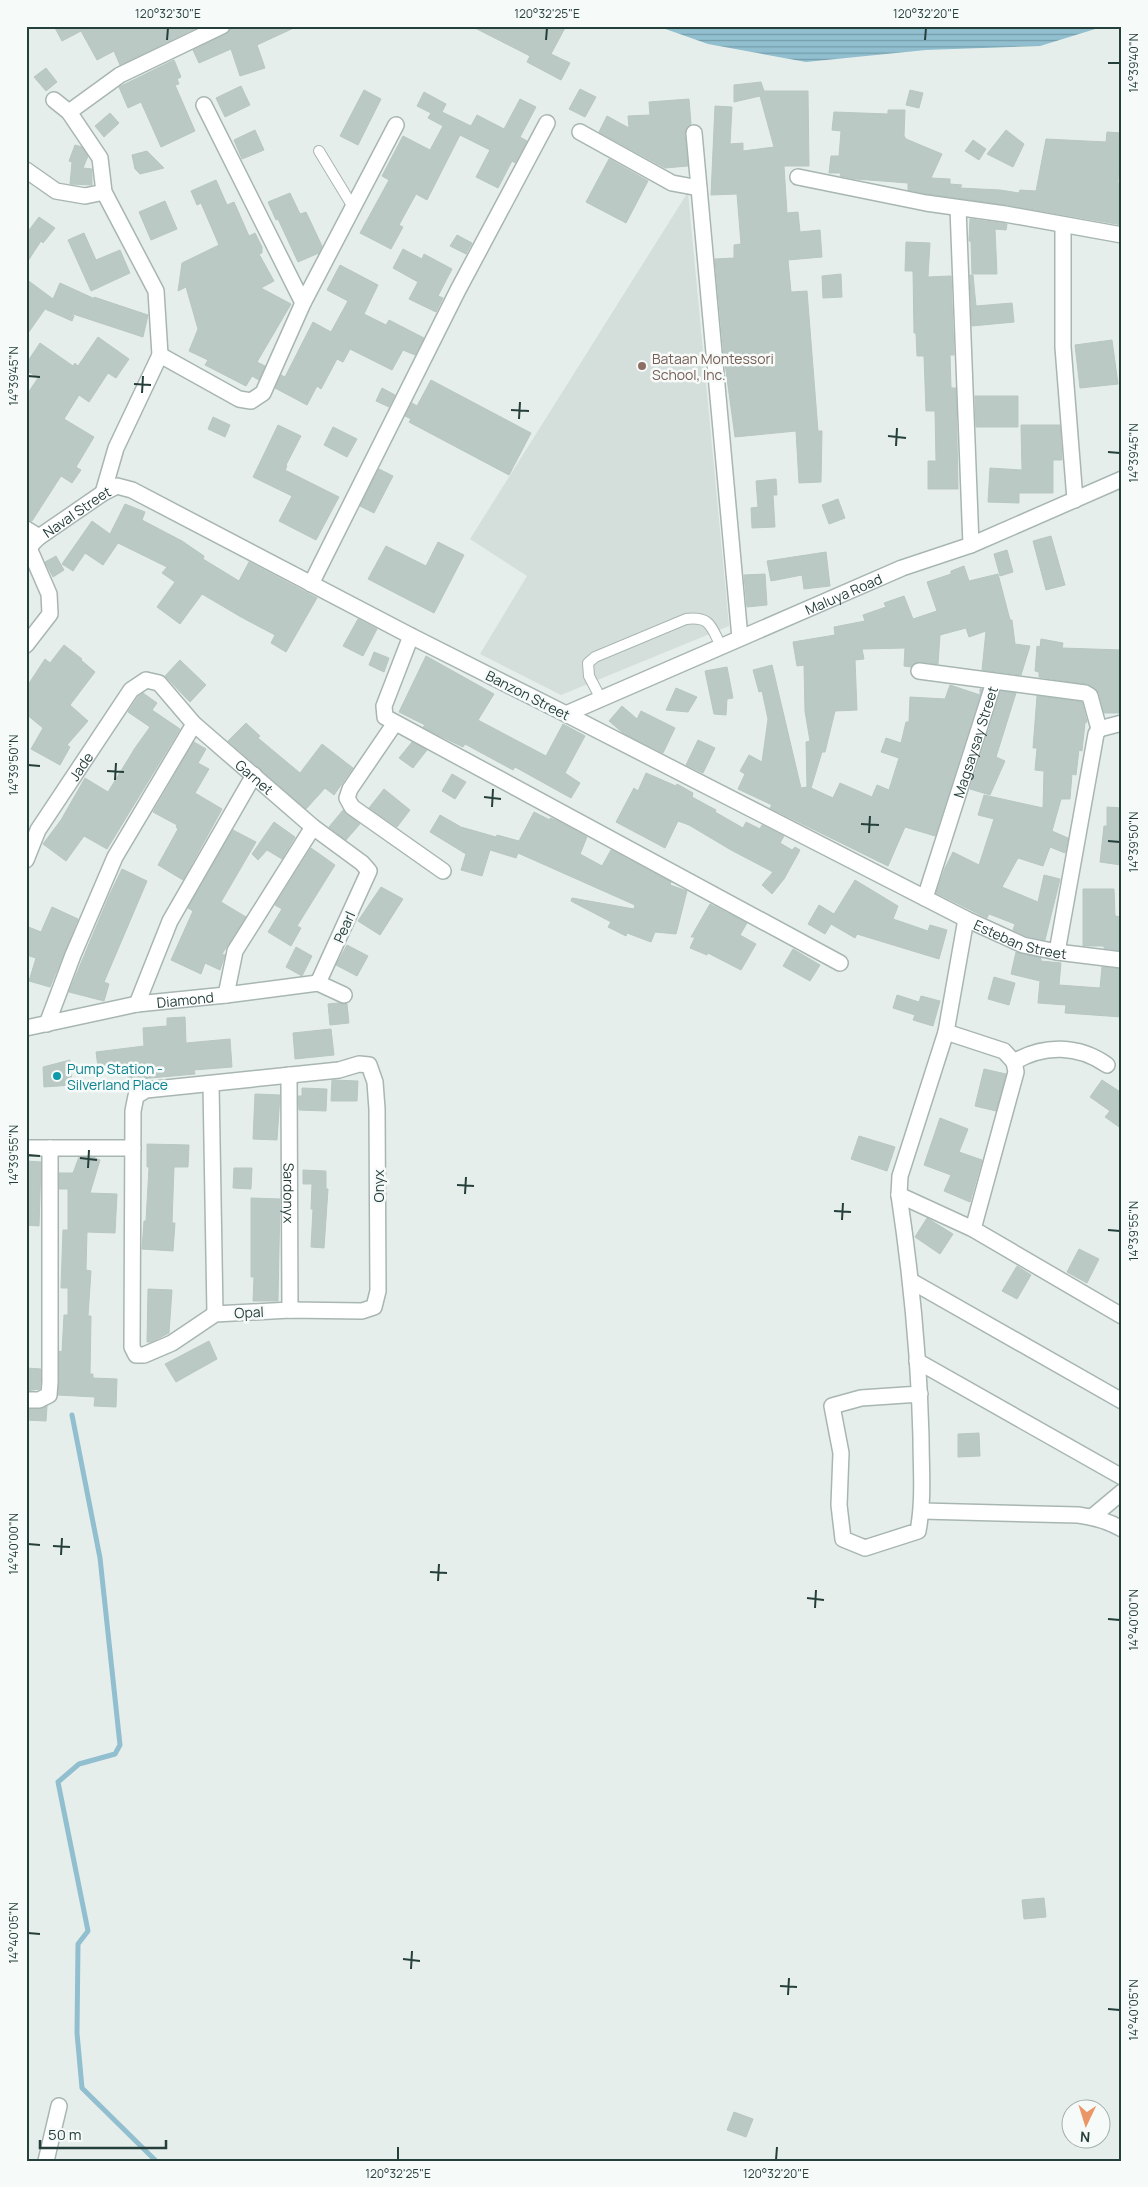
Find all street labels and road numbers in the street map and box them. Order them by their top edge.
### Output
street label: Naval Street [39,481,114,541]
street label: Maluya Road [802,568,885,619]
street label: Banzon Street [483,666,574,725]
street label: Magsaysay Street [948,683,1002,800]
street label: Jade [64,748,97,784]
street label: Garnet [232,755,278,799]
street label: Pearl [329,908,359,946]
street label: Esteban Street [971,914,1068,963]
street label: Diamond [156,987,215,1011]
street label: Sardonyx [280,1163,299,1224]
street label: Onyx [369,1169,388,1202]
street label: Opal [234,1302,264,1322]

